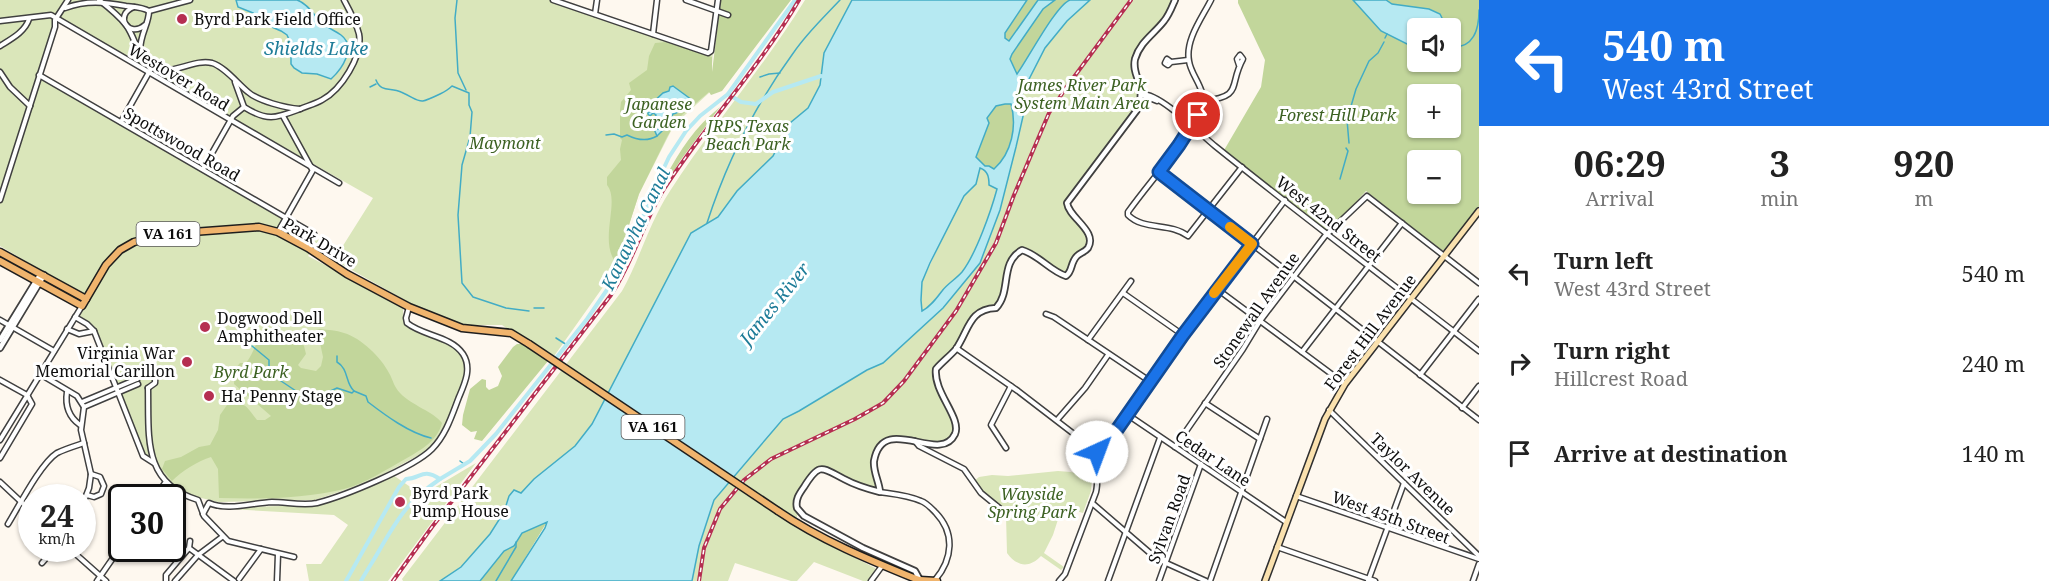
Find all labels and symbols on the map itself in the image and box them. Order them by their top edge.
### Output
place label: Byrd Park Field Office [194,8,361,30]
marker: Byrd Park Field Office [175,12,189,26]
water label: Shields Lake [264,36,368,60]
street label: Westover Road [124,38,234,116]
park label: James River Park System Main Area [1014,74,1150,114]
pin [1172,89,1223,140]
park label: Japanese Garden [623,93,692,133]
street label: Spottswood Road [120,102,244,186]
park label: Forest Hill Park [1277,104,1397,126]
park label: JRPS Texas Beach Park [704,115,791,155]
park label: Maymont [468,132,541,154]
water label: Kanawha Canal [595,163,675,295]
street label: West 42nd Street [1272,171,1387,267]
street label: Park Drive [279,212,361,272]
road number: VA 161 [136,222,200,246]
street label: Stonewall Avenue [1208,248,1304,372]
water label: James River [732,257,815,352]
street label: Forest Hill Avenue [1319,269,1421,395]
place label: Dogwood Dell Amphitheater [217,307,324,347]
marker: Dogwood Dell Amphitheater [198,320,212,334]
place label: Virginia War Memorial Carillon [35,342,175,382]
marker: Virginia War Memorial Carillon [180,355,194,369]
park label: Byrd Park [213,361,289,383]
place label: Ha' Penny Stage [221,385,342,407]
marker: Ha' Penny Stage [202,389,216,403]
road number: VA 161 [622,415,684,439]
position arrow [1065,420,1129,484]
street label: Cedar Lane [1171,425,1255,491]
street label: Taylor Avenue [1366,428,1460,520]
street label: Sylvan Road [1143,471,1195,567]
place label: Byrd Park Pump House [412,482,509,522]
park label: Wayside Spring Park [988,483,1077,523]
speed limit sign: 30 [108,484,186,562]
street label: West 45th Street [1329,485,1453,549]
marker: Byrd Park Pump House [393,495,407,509]

